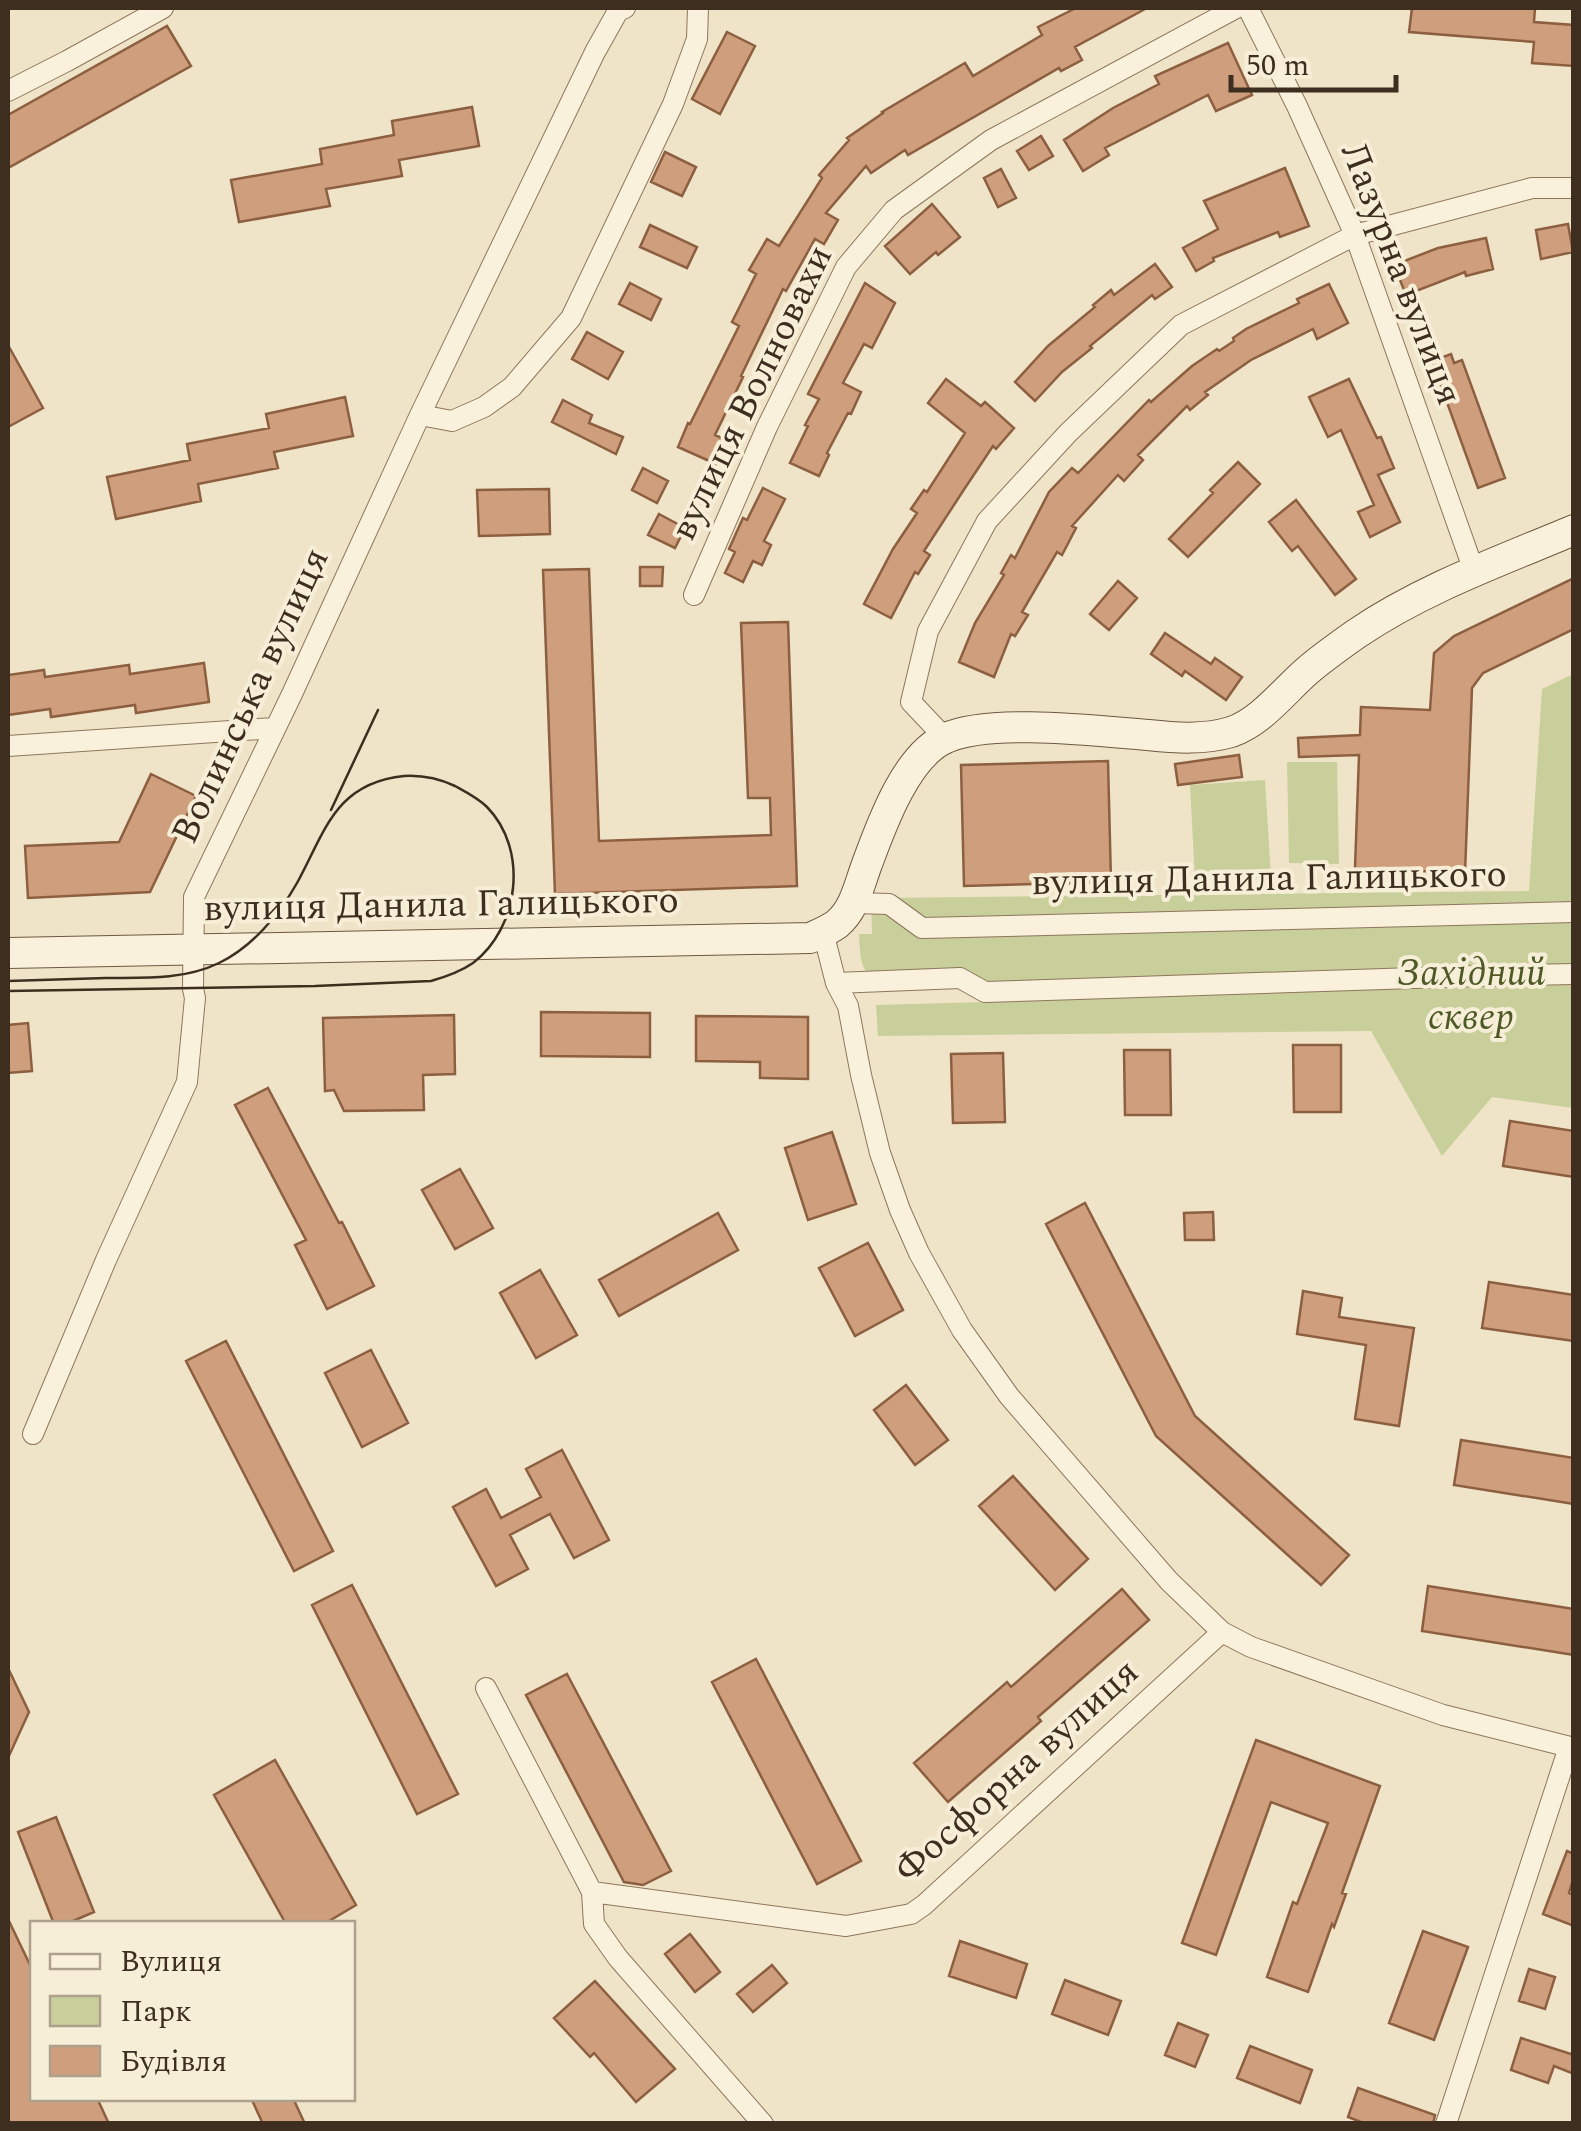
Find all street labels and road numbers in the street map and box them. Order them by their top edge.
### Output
street label: Лазурна вулиця [1324,134,1478,414]
street label: вулиця Волновахи [655,235,849,551]
street label: Волинська вулиця [157,538,345,854]
street label: вулиця Данила Галицького [1031,846,1507,912]
street label: вулиця Данила Галицького [203,872,679,938]
street label: Фосфорна вулиця [881,1645,1153,1897]

